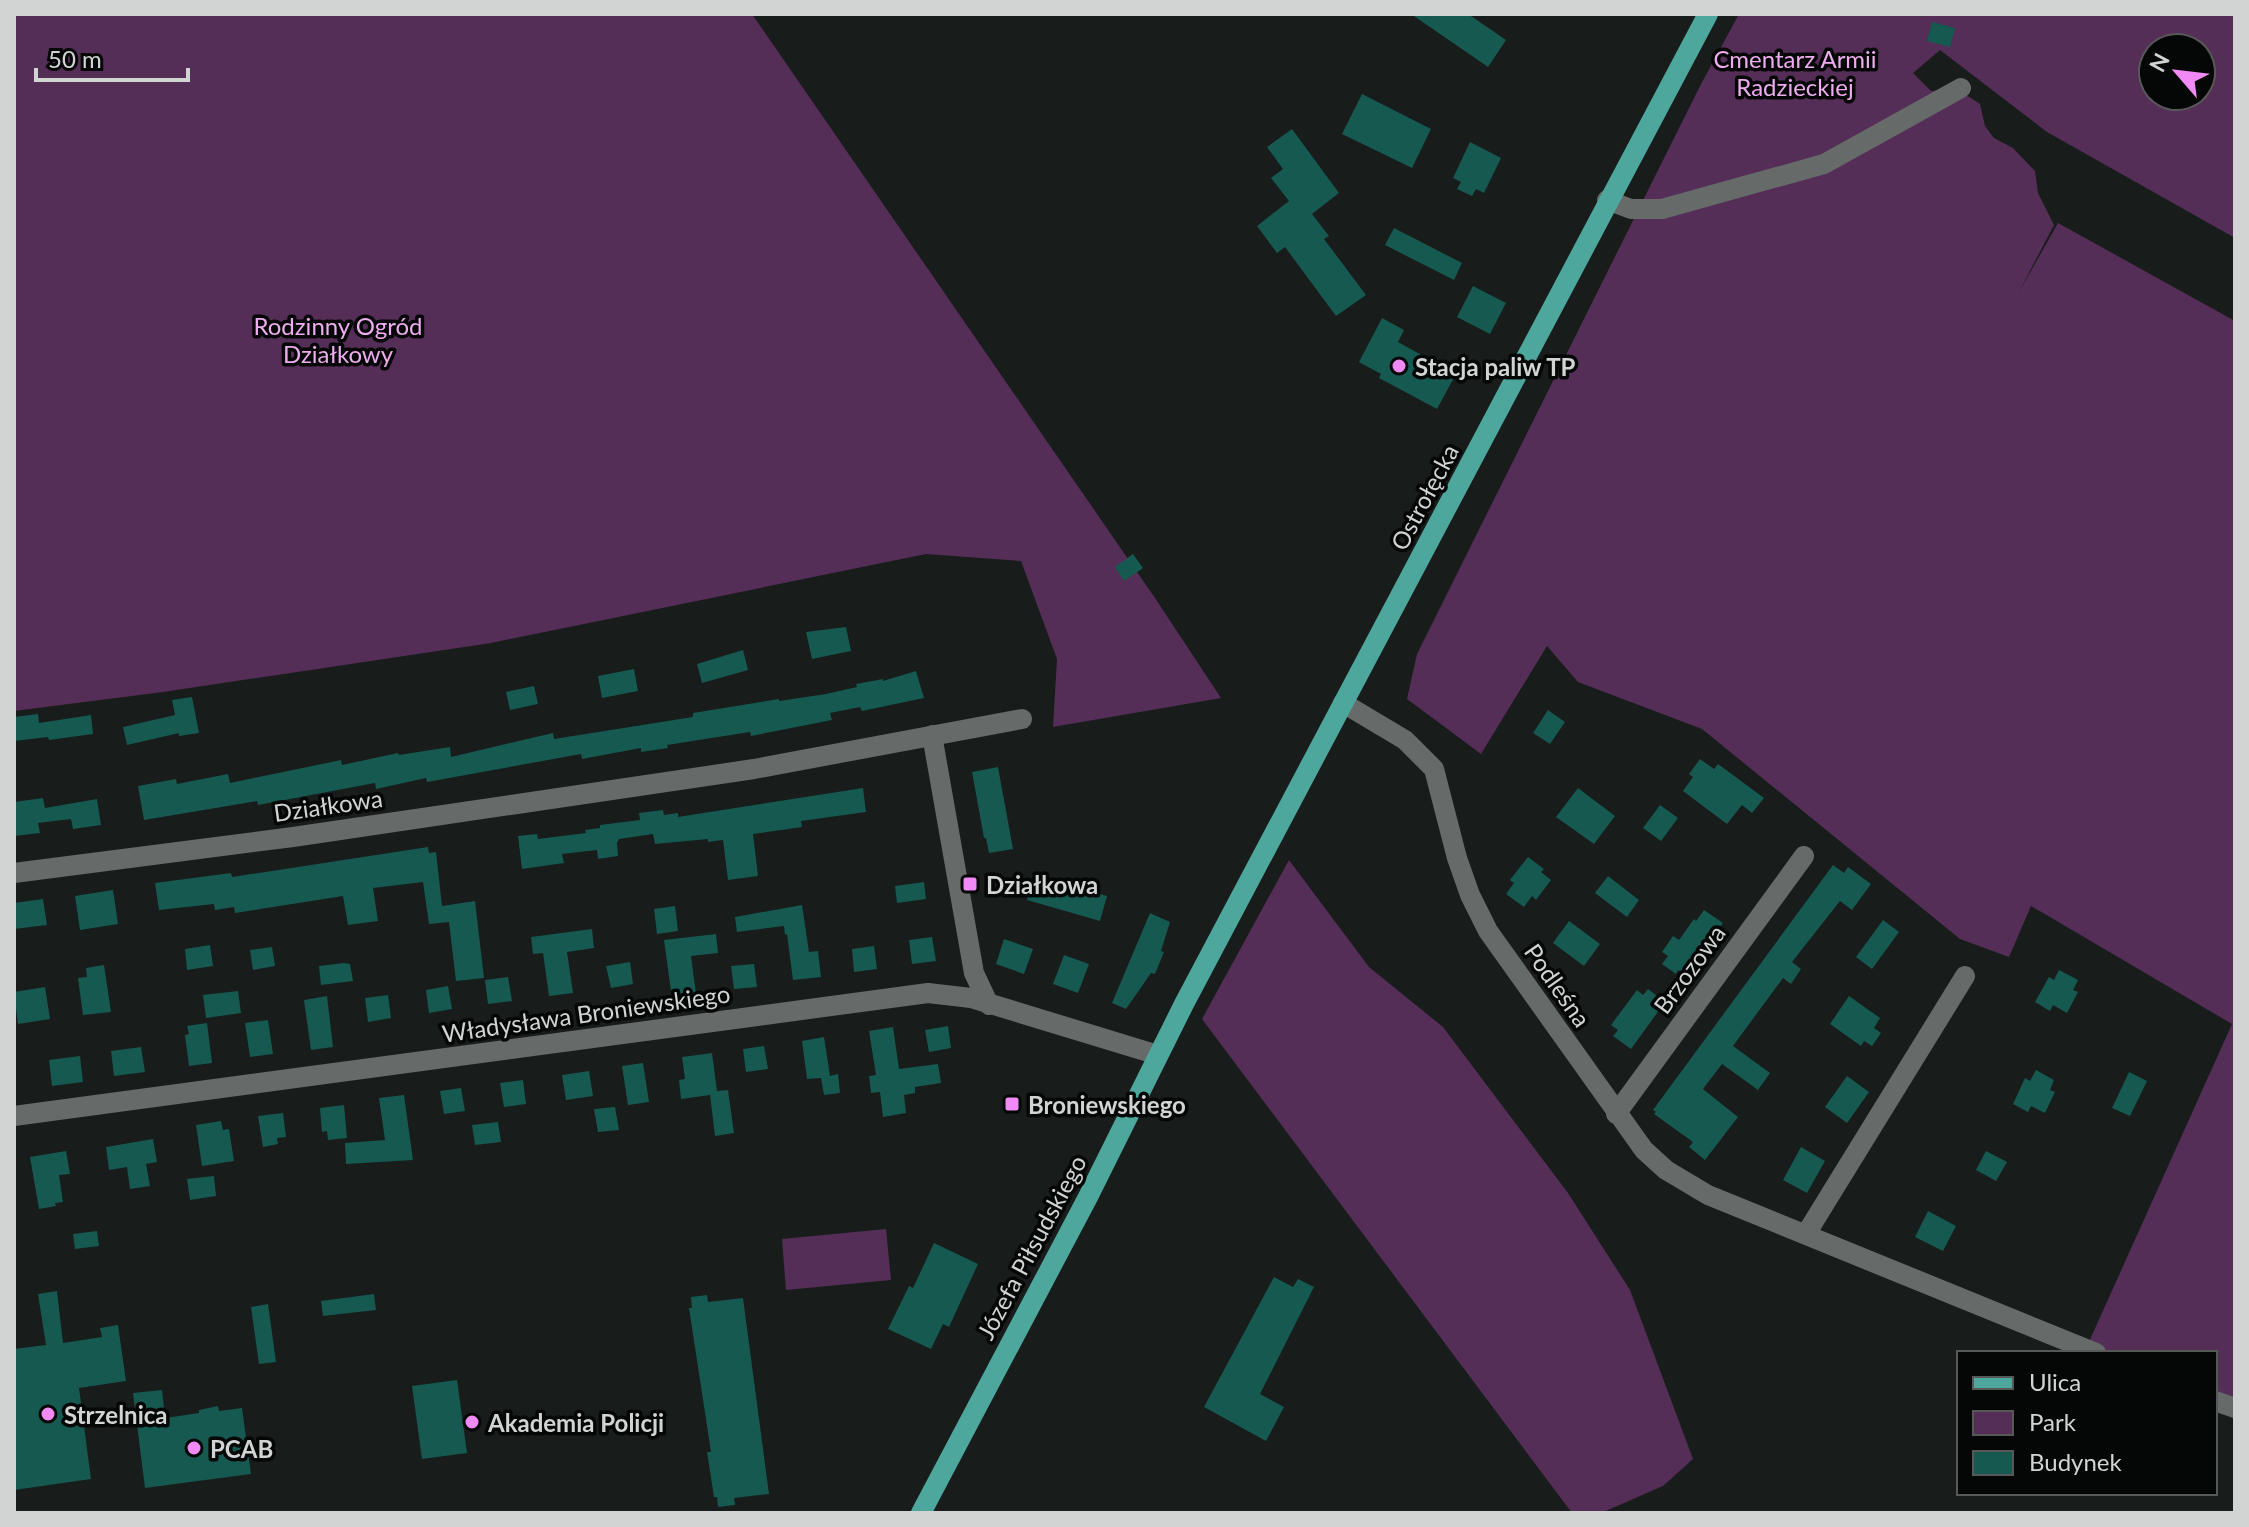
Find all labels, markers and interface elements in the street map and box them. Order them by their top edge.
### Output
scale bar [36,32,188,82]
north arrow [2137,32,2217,112]
text: 50 m [48,44,102,73]
park label: Cmentarz Armii Radzieckiej [1713,44,1877,101]
text: N [2143,49,2175,76]
park label: Rodzinny Ogród Działkowy [253,311,423,368]
place label: Stacja paliw TP [1415,352,1576,381]
marker: Stacja paliw TP [1390,357,1408,375]
street label: Ostrołęcka [1384,439,1464,555]
street label: Działkowa [272,783,384,827]
place label: Działkowa [986,870,1098,899]
marker: Działkowa [961,875,979,893]
street label: Brzozowa [1647,919,1731,1019]
street label: Podleśna [1519,938,1597,1032]
street label: Władysława Broniewskiego [440,978,732,1048]
place label: Broniewskiego [1028,1090,1186,1119]
marker: Broniewskiego [1003,1095,1021,1113]
street label: Józefa Piłsudskiego [970,1150,1092,1344]
legend [1957,1351,2217,1495]
text: Ulica [2029,1367,2081,1396]
place label: Strzelnica [64,1400,168,1429]
marker: Strzelnica [39,1405,57,1423]
text: Park [2029,1407,2077,1436]
place label: Akademia Policji [487,1408,664,1437]
marker: Akademia Policji [463,1413,481,1431]
place label: PCAB [210,1434,273,1463]
marker: PCAB [185,1439,203,1457]
text: Budynek [2029,1447,2123,1476]

